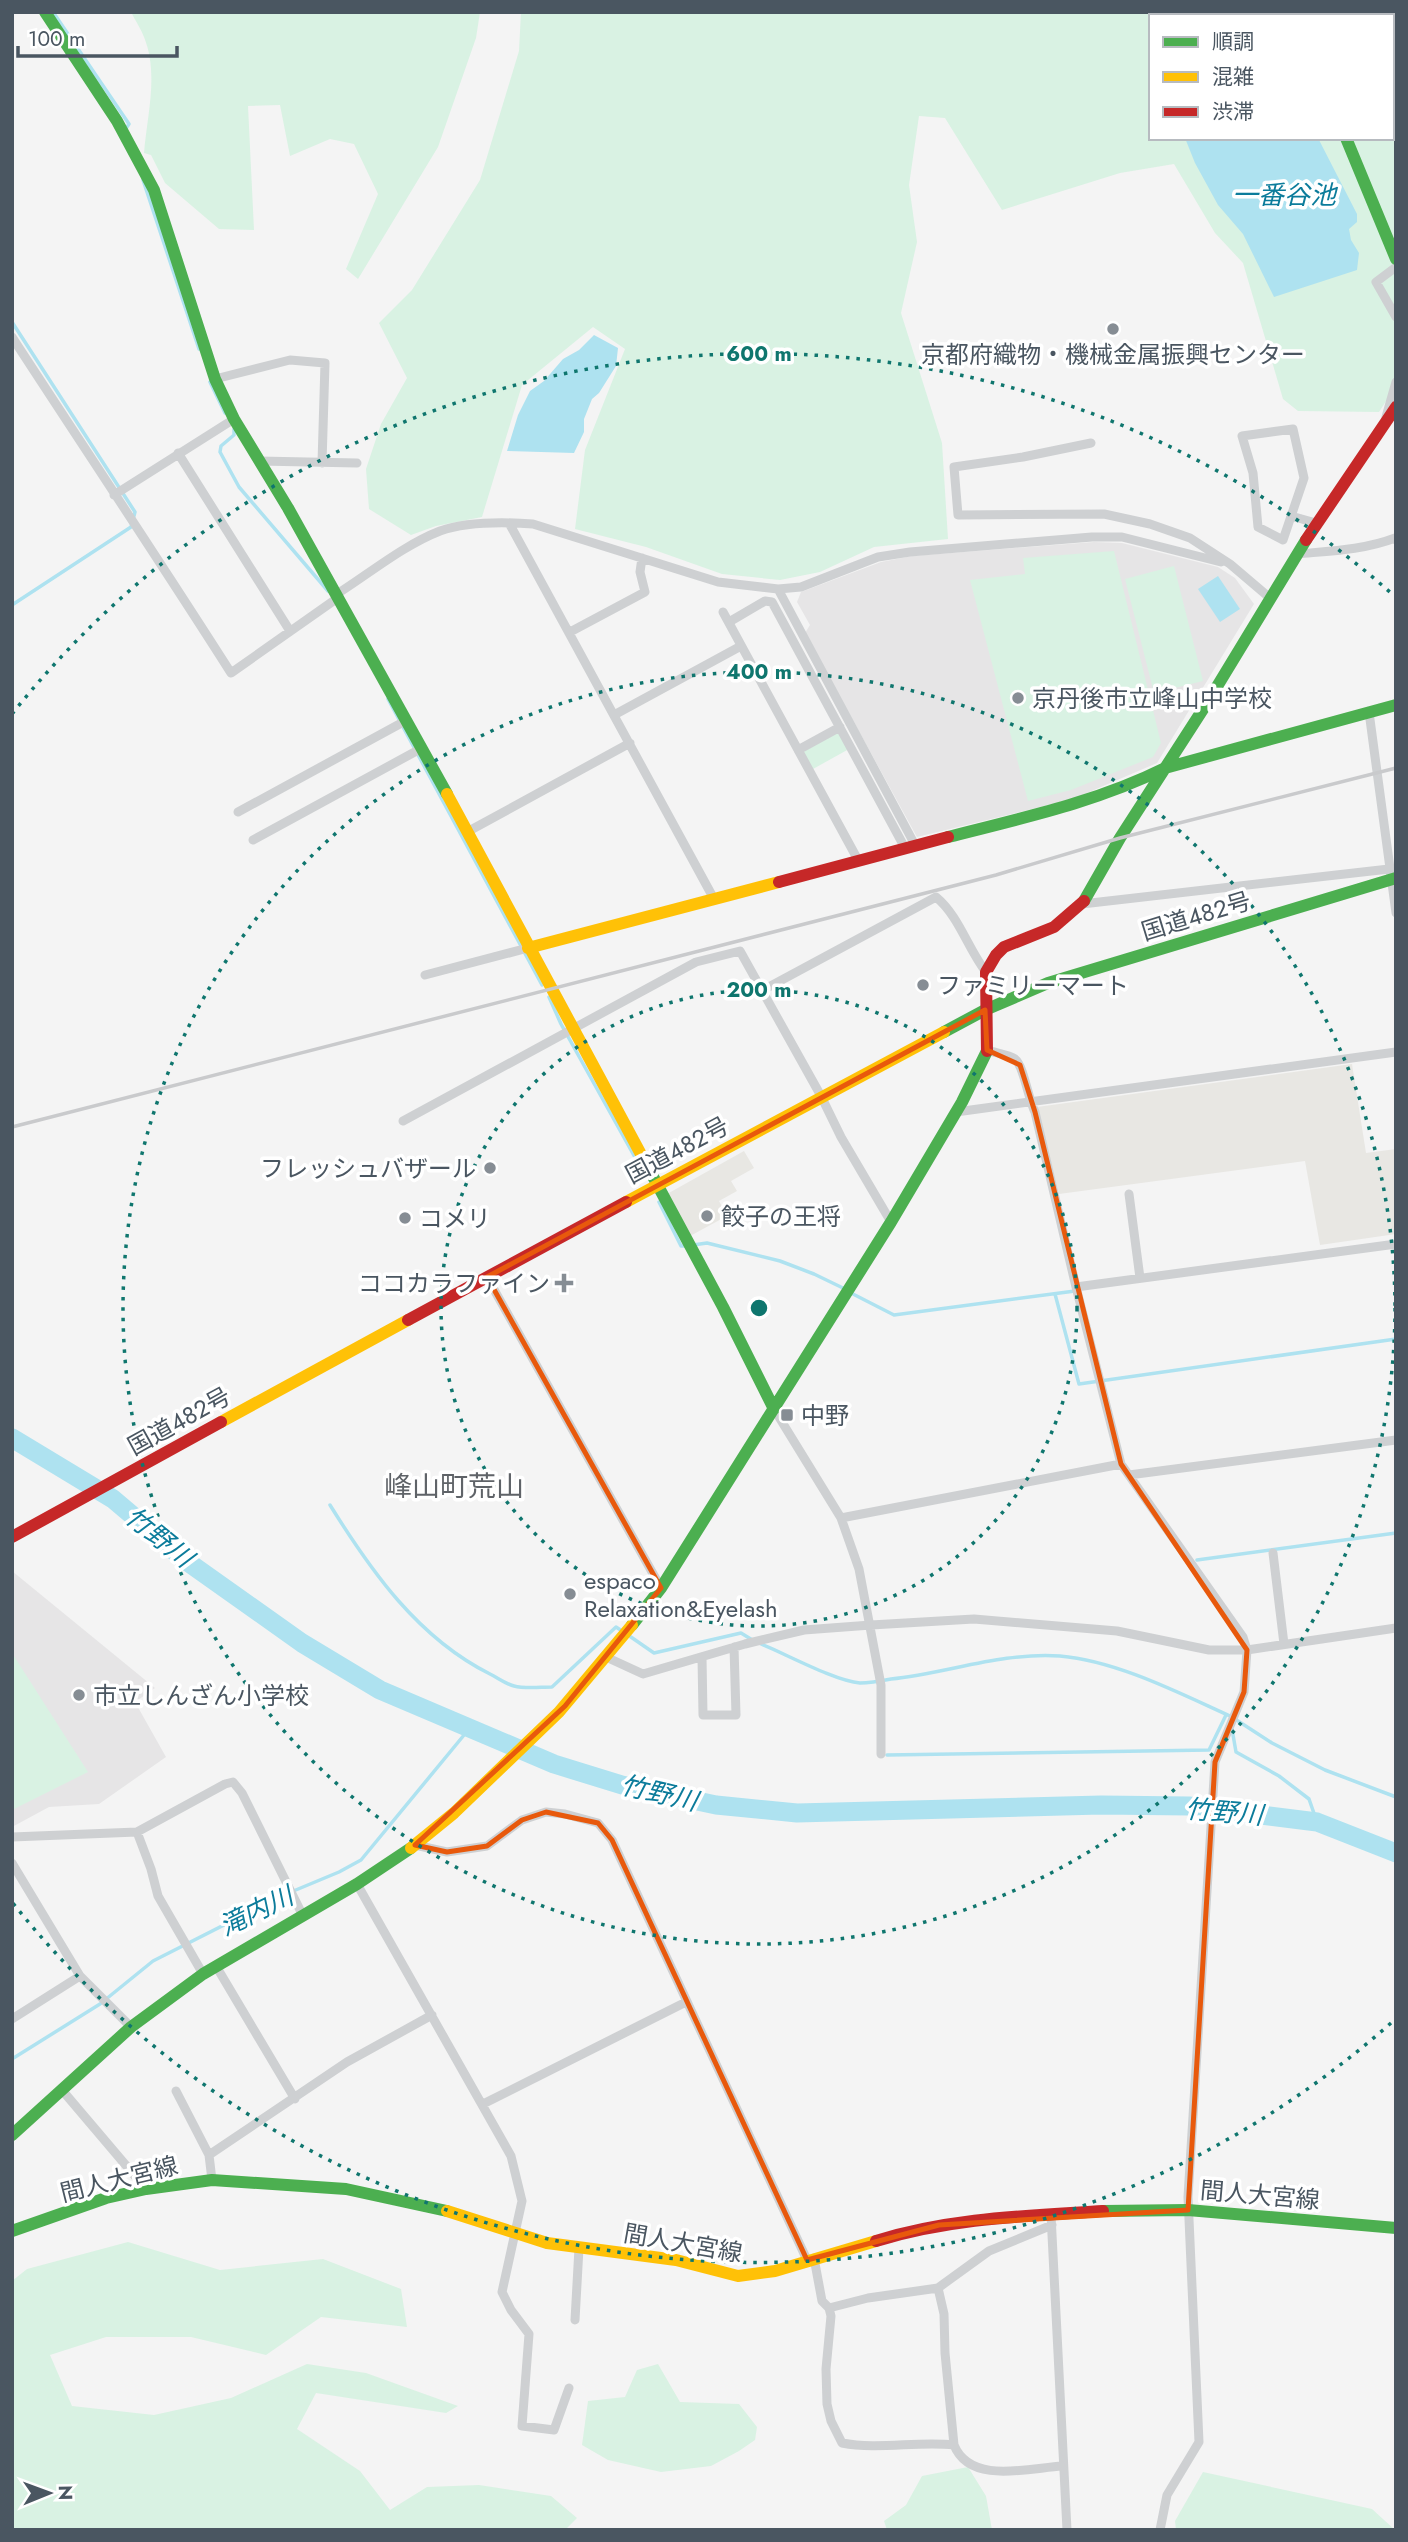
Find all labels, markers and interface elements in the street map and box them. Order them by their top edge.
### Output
scale bar [18,14,177,58]
legend [1149,14,1394,140]
text: 100 m [28,24,85,54]
text: 順調 [1212,27,1254,57]
text: 混雑 [1212,62,1254,92]
text: 渋滞 [1212,97,1254,127]
water label: 一番谷池 [1232,176,1339,214]
marker: 京都府織物・機械金属振興センター [1105,321,1121,337]
place label: 京都府織物・機械金属振興センター [921,337,1305,372]
text: 600 m [726,339,792,369]
text: 400 m [726,657,792,687]
place label: 京丹後市立峰山中学校 [1032,681,1272,716]
marker: 京丹後市立峰山中学校 [1010,690,1026,706]
street label: 国道482号 [1137,883,1255,949]
place label: ファミリーマート [937,968,1129,1003]
text: 200 m [726,975,792,1005]
marker: ファミリーマート [915,977,931,993]
street label: 国道482号 [619,1108,735,1192]
place label: フレッシュバザール [260,1151,476,1186]
marker: フレッシュバザール [482,1160,498,1176]
place label: 餃子の王将 [721,1199,841,1234]
place label: コメリ [419,1201,491,1236]
marker: 餃子の王将 [699,1208,715,1224]
marker: コメリ [397,1210,413,1226]
place label: ココカラファイン [358,1266,550,1301]
marker: ココカラファイン [556,1275,572,1291]
centre of rings [747,1296,771,1320]
street label: 国道482号 [121,1378,237,1464]
place label: 中野 [801,1398,849,1433]
marker: 中野 [779,1407,795,1423]
district label: 峰山町荒山 [384,1466,524,1507]
water label: 竹野川 [117,1498,204,1578]
place label: espaco Relaxation&Eyelash [584,1563,778,1626]
marker: espaco Relaxation&Eyelash [562,1586,578,1602]
place label: 市立しんざん小学校 [93,1678,309,1713]
marker: 市立しんざん小学校 [71,1687,87,1703]
water label: 竹野川 [617,1766,704,1821]
water label: 竹野川 [1183,1790,1267,1835]
water label: 滝内川 [213,1876,302,1945]
street label: 間人大宮線 [57,2148,181,2210]
street label: 間人大宮線 [1199,2172,1321,2218]
street label: 間人大宮線 [621,2215,745,2271]
north arrow [14,2458,84,2528]
text: N [52,2485,79,2500]

